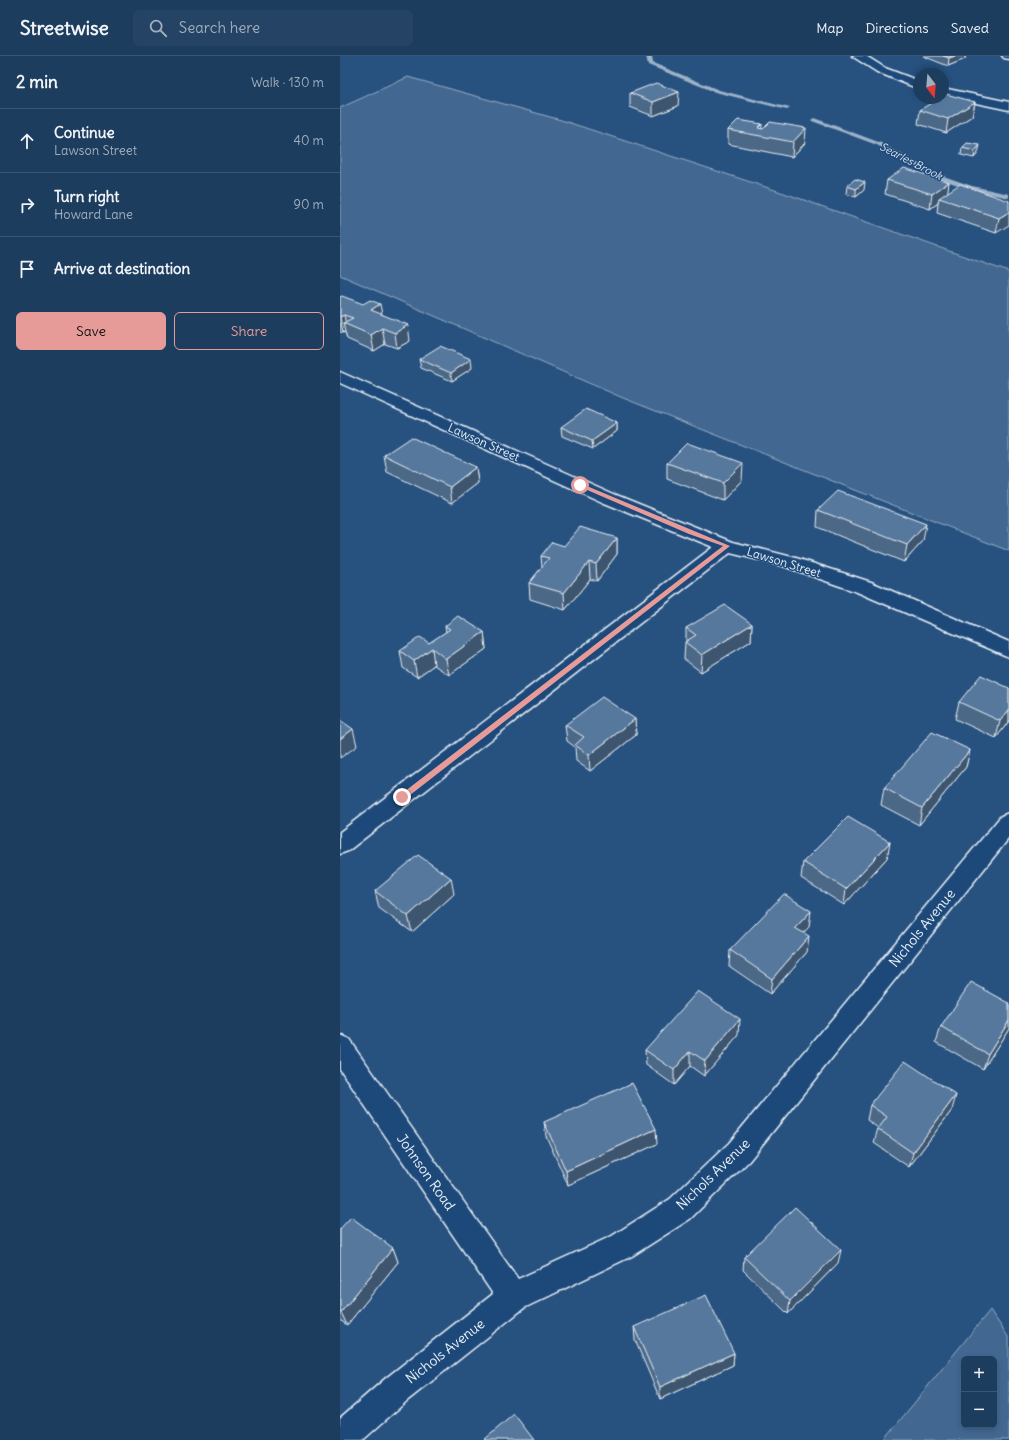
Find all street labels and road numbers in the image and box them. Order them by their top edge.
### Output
street label: Lawson Street [446,420,522,464]
street label: Lawson Street [745,544,823,580]
street label: Nichols Avenue [885,885,959,971]
street label: Johnson Road [393,1130,459,1214]
street label: Nichols Avenue [672,1134,754,1214]
street label: Nichols Avenue [402,1314,488,1388]

